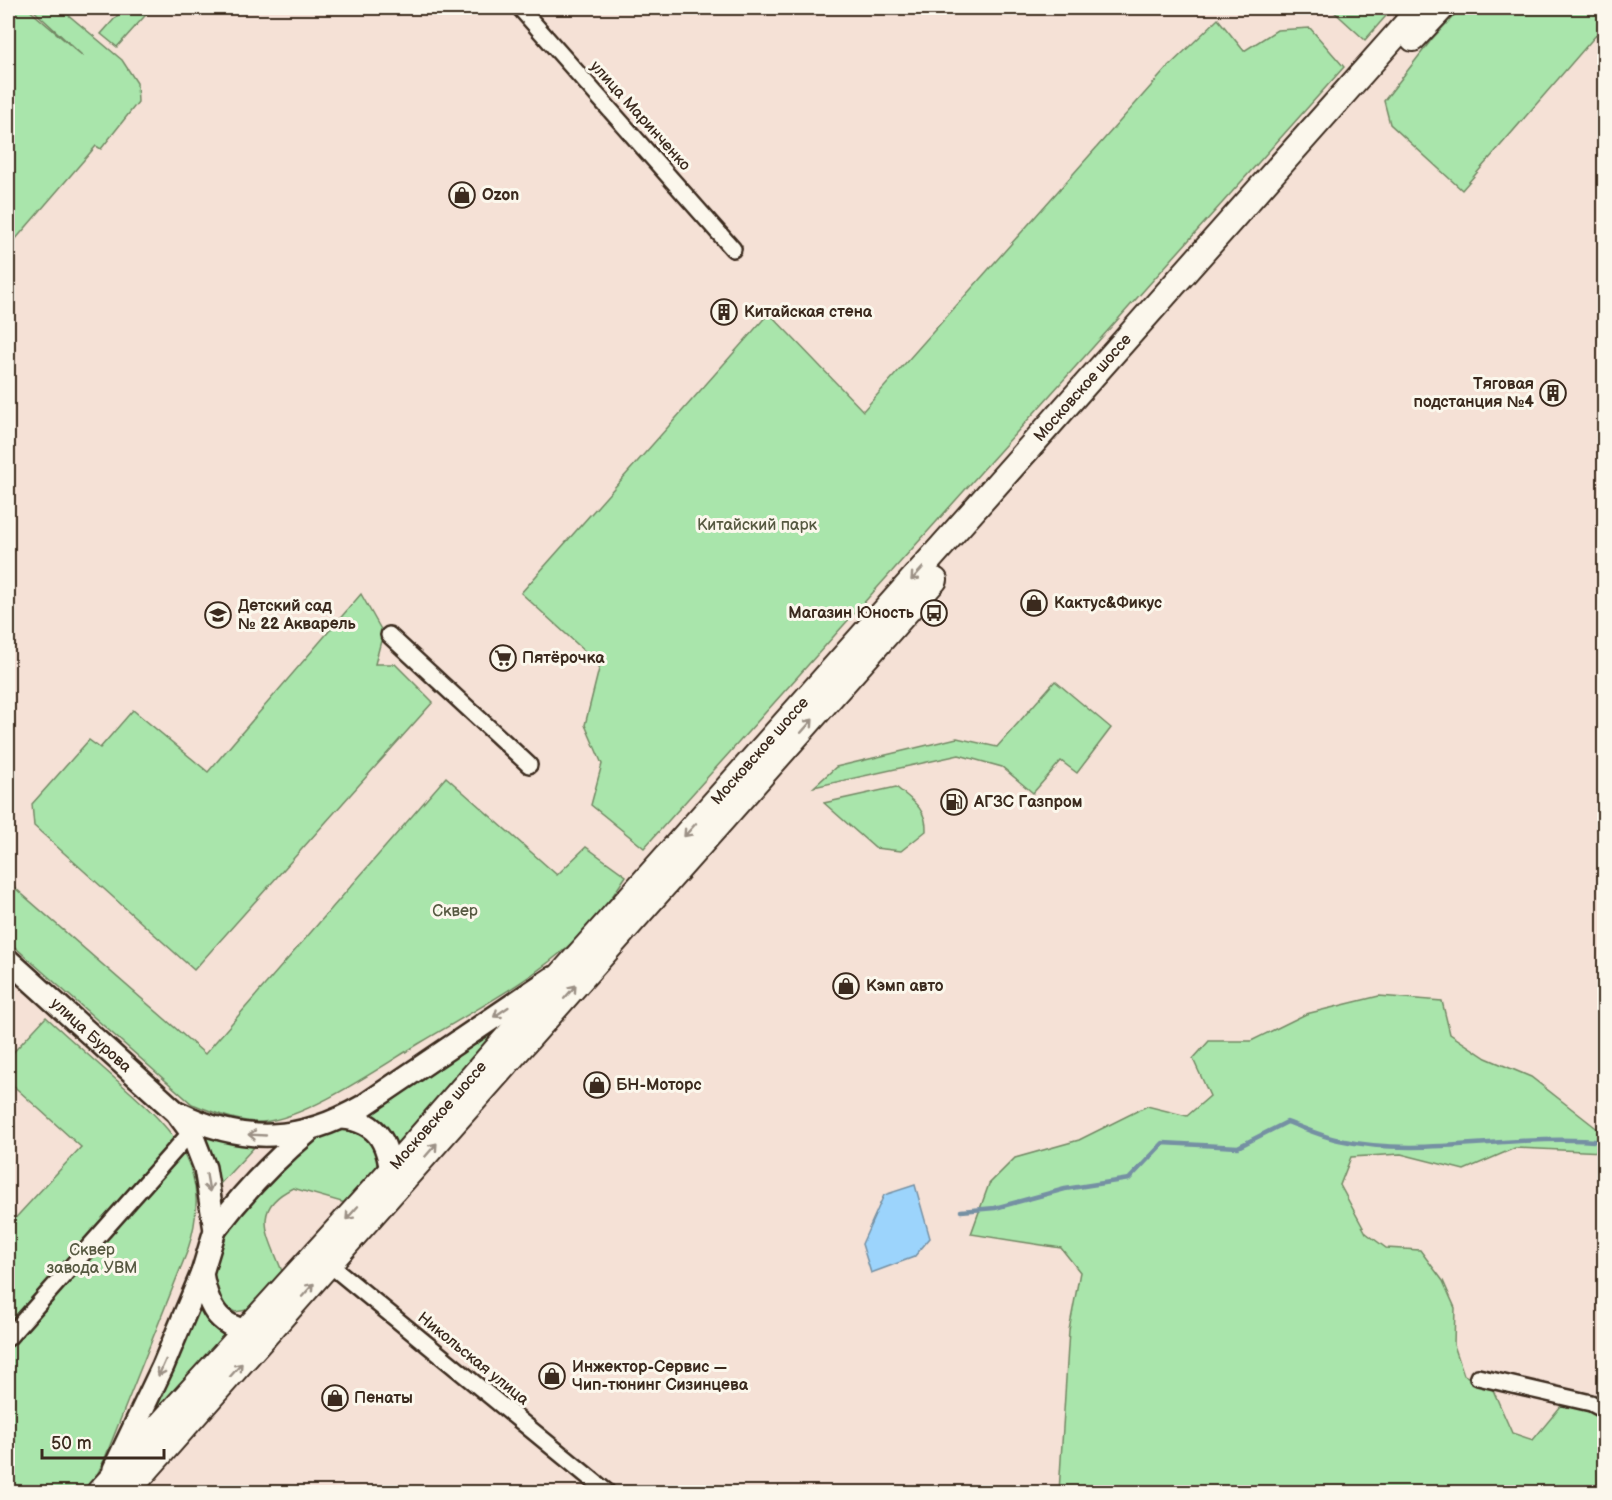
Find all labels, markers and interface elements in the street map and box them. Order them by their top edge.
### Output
street label: улица Маринченко [586,57,694,175]
shop icon: Ozon [447,180,477,210]
place label: Ozon [482,186,519,205]
building icon: Китайская стена [709,297,739,327]
place label: Китайская стена [744,303,873,322]
street label: Московское шоссе [1030,330,1136,445]
place label: Тяговая подстанция №4 [1413,375,1535,412]
building icon: Тяговая подстанция №4 [1538,378,1568,408]
park label: Китайский парк [697,516,817,535]
one-way arrow [910,567,924,582]
shop icon: Кактус&Фикус [1019,588,1049,618]
place label: Кактус&Фикус [1054,594,1162,613]
place label: Детский сад № 22 Акварель [238,597,357,634]
bus stop icon: Магазин Юность [919,598,949,628]
school or university icon: Детский сад № 22 Акварель [203,600,233,630]
place label: Магазин Юность [788,604,915,623]
supermarket icon: Пятёрочка [488,643,518,673]
place label: Пятёрочка [522,649,605,668]
street label: Московское шоссе [707,693,813,809]
one-way arrow [800,719,814,734]
fuel station icon: АГЗС Газпром [939,787,969,817]
place label: АГЗС Газпром [973,793,1083,812]
one-way arrow [683,822,697,837]
park label: Сквер [432,902,478,921]
shop icon: Кэмп авто [831,971,861,1001]
place label: Кэмп авто [866,977,944,996]
one-way arrow [563,984,577,999]
street label: улица Бурова [47,994,136,1077]
one-way arrow [494,1006,510,1018]
street label: Московское шоссе [386,1057,491,1174]
shop icon: БН-Моторс [582,1070,612,1100]
place label: БН-Моторс [616,1076,702,1095]
one-way arrow [248,1129,268,1140]
one-way arrow [424,1143,438,1158]
one-way arrow [203,1173,214,1192]
one-way arrow [345,1206,359,1221]
park label: Сквер завода УВМ [47,1241,137,1278]
one-way arrow [301,1283,315,1298]
street label: Никольская улица [414,1308,533,1410]
one-way arrow [156,1358,167,1376]
place label: Инжектор-Сервис — Чип-тюнинг Сизинцева [572,1358,749,1395]
shop icon: Инжектор-Сервис — Чип-тюнинг Сизинцева [537,1361,567,1391]
one-way arrow [229,1363,243,1378]
shop icon: Пенаты [320,1383,350,1413]
place label: Пенаты [354,1389,413,1408]
scale bar [42,1422,164,1460]
text: 50 m [51,1433,92,1454]

